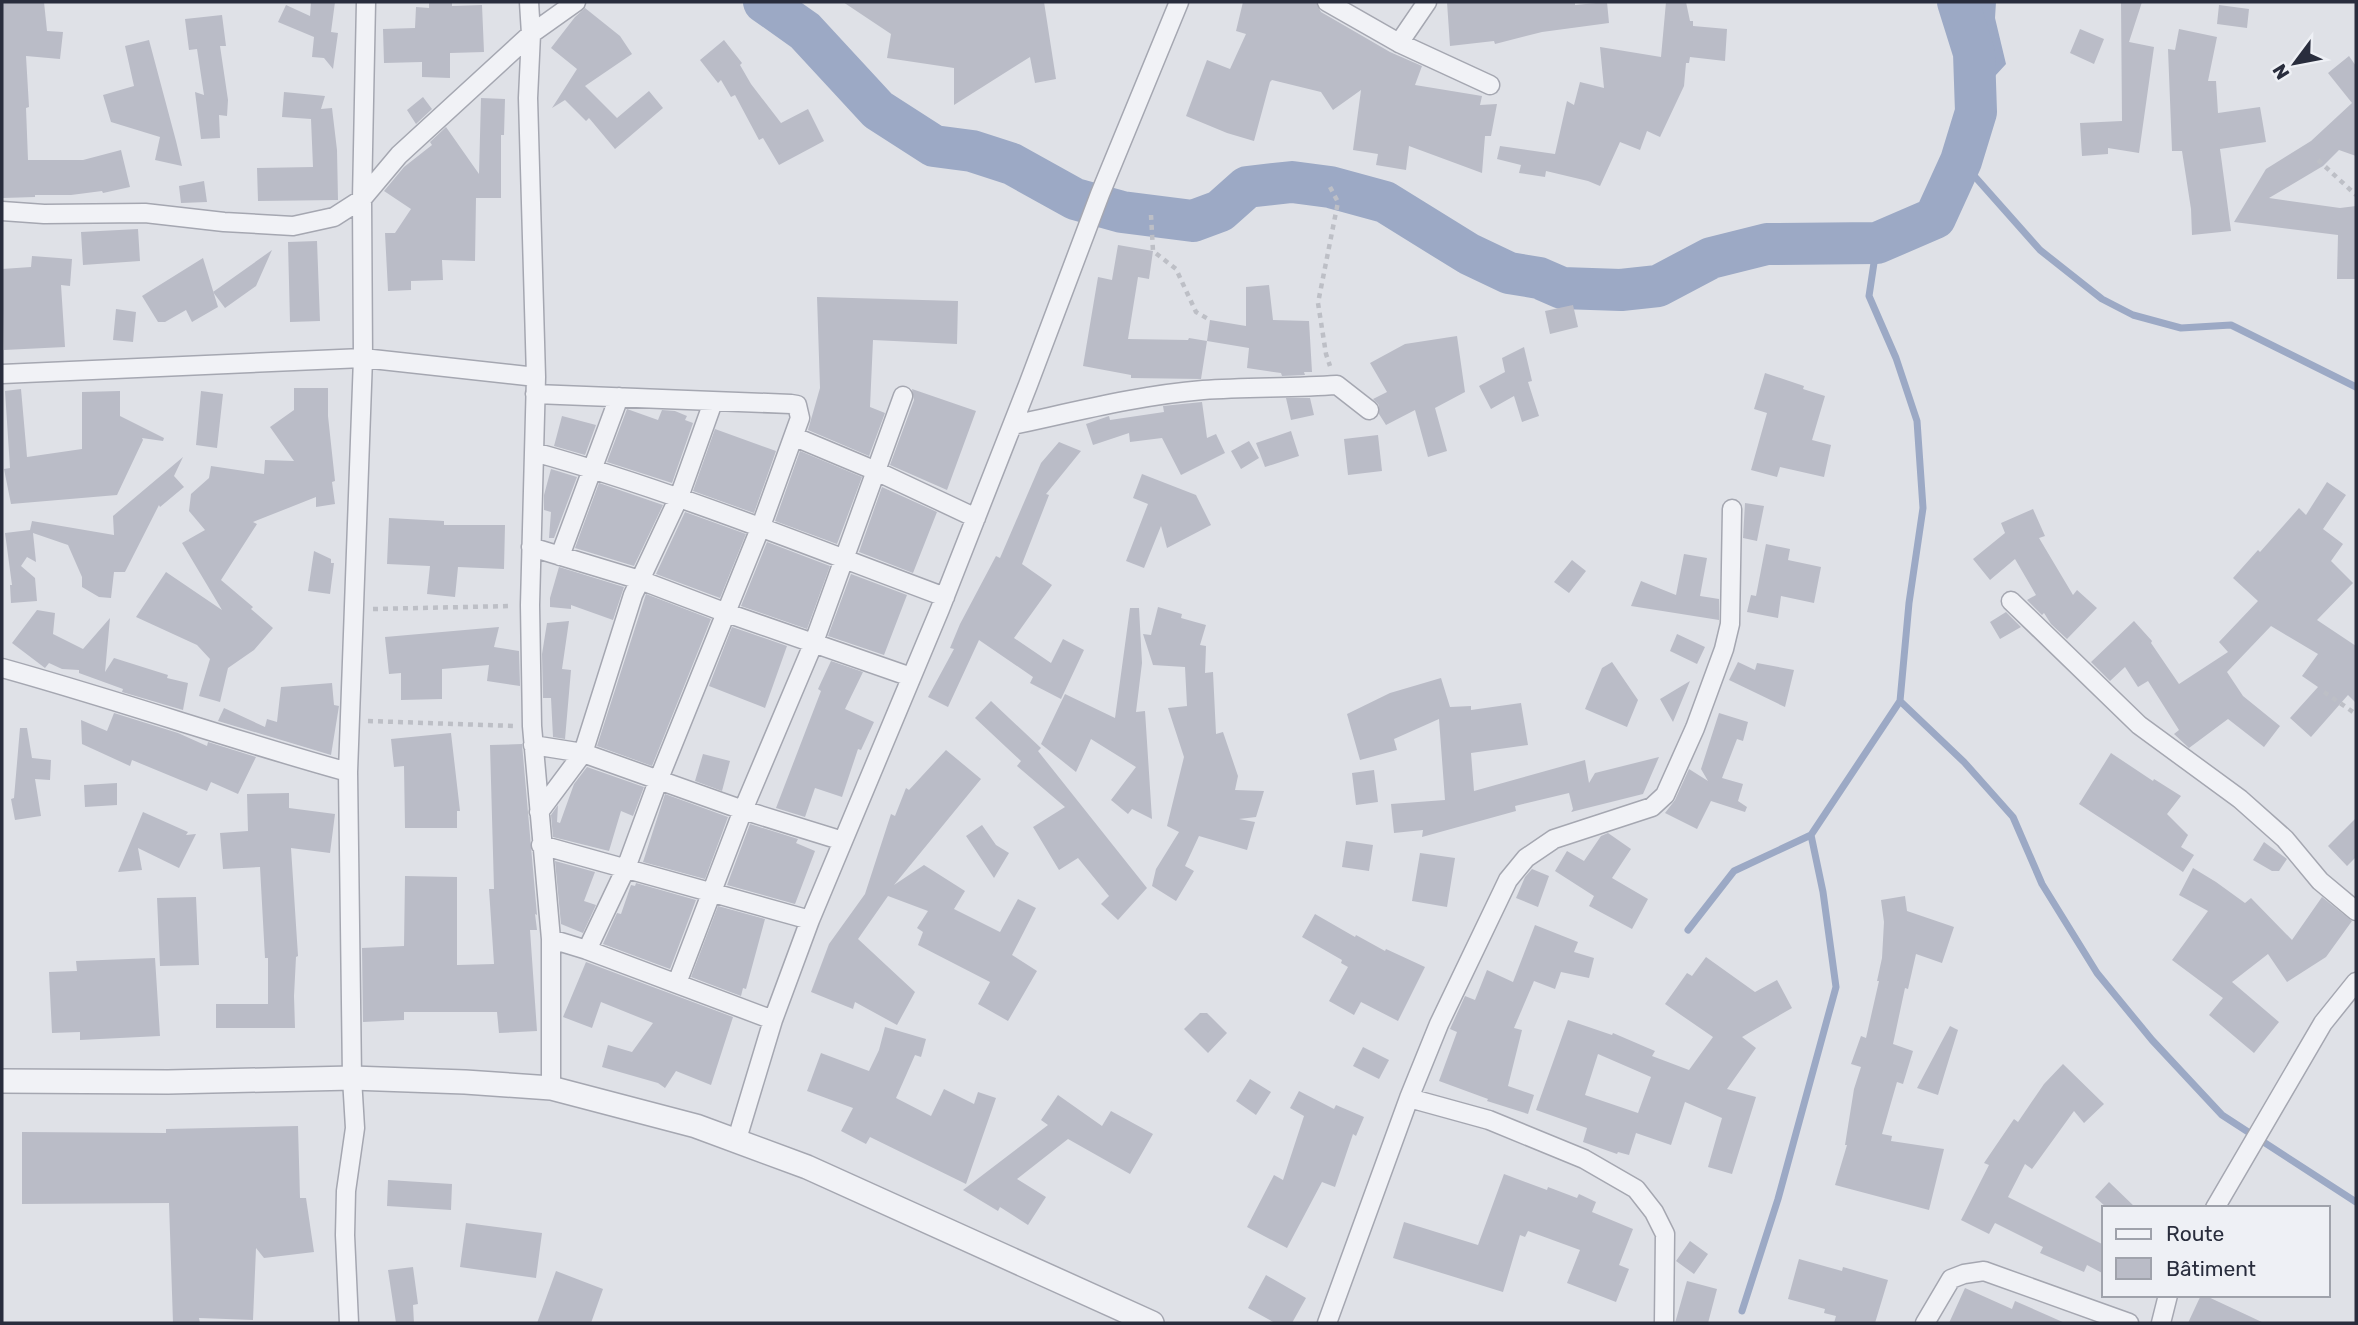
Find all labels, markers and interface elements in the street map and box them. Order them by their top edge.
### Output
north arrow [2260,28,2330,98]
text: N [2268,60,2294,84]
legend [2102,1206,2330,1297]
text: Route [2166,1221,2224,1246]
text: Bâtiment [2166,1256,2256,1281]

